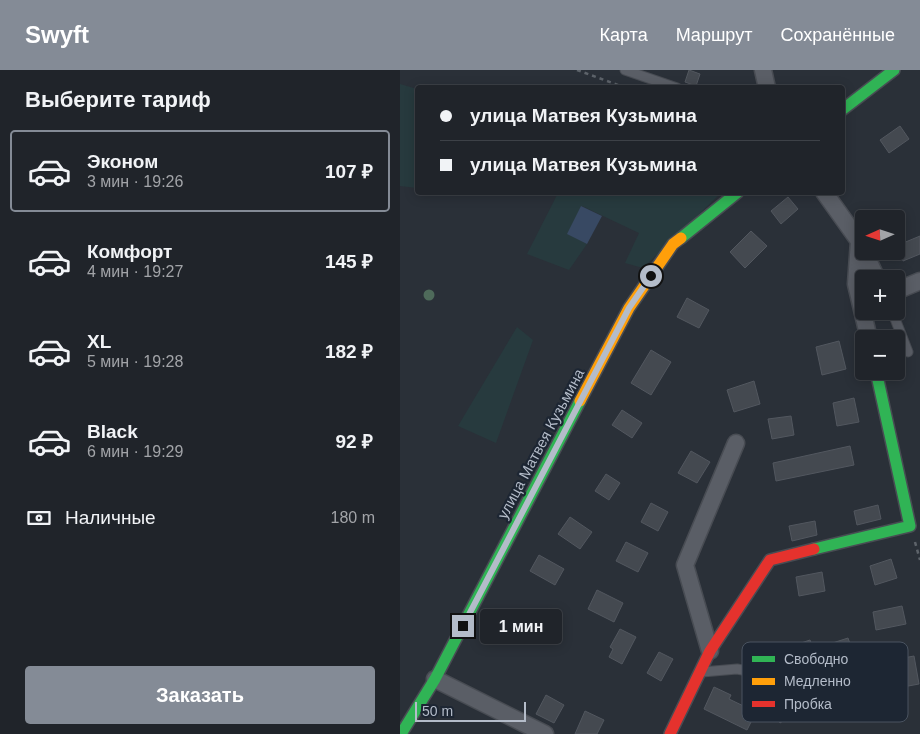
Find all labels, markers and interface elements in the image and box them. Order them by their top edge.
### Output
text: Swyft [25,21,89,48]
text: Карта [600,25,648,45]
text: Маршрут [676,25,752,45]
text: Сохранённые [780,25,895,45]
text: Выберите тариф [25,87,211,112]
text: улица Матвея Кузьмина [470,105,697,126]
icon: car [27,149,72,194]
text: Эконом [87,151,158,172]
text: улица Матвея Кузьмина [470,154,697,175]
text: 107 ₽ [325,161,373,182]
text: 3 мин · 19:26 [87,173,183,190]
north arrow [855,210,905,260]
map controls [855,210,905,380]
icon: car [27,239,72,284]
text: Комфорт [87,241,172,262]
text: 145 ₽ [325,251,373,272]
text: 4 мин · 19:27 [87,263,183,280]
route start [640,265,662,287]
button: + [855,270,905,320]
icon: car [27,329,72,374]
button: − [855,330,905,380]
text: XL [87,331,111,352]
text: 182 ₽ [325,341,373,362]
text: 5 мин · 19:28 [87,353,183,370]
street label: улица Матвея Кузьмина [494,365,588,522]
icon: car [27,419,72,464]
text: Black [87,421,138,442]
text: 92 ₽ [336,431,373,452]
text: 6 мин · 19:29 [87,443,183,460]
icon: cash [25,504,53,532]
text: Наличные [65,507,156,528]
text: 180 m [331,509,375,526]
callout: 1 мин [480,608,563,644]
route end [452,615,474,637]
text: 1 мин [499,618,543,635]
legend [742,642,908,722]
text: Свободно [784,651,849,667]
button: Заказать [25,666,375,724]
text: Медленно [784,673,851,689]
text: Пробка [784,696,832,712]
scale bar [415,699,526,722]
text: 50 m [422,703,453,719]

